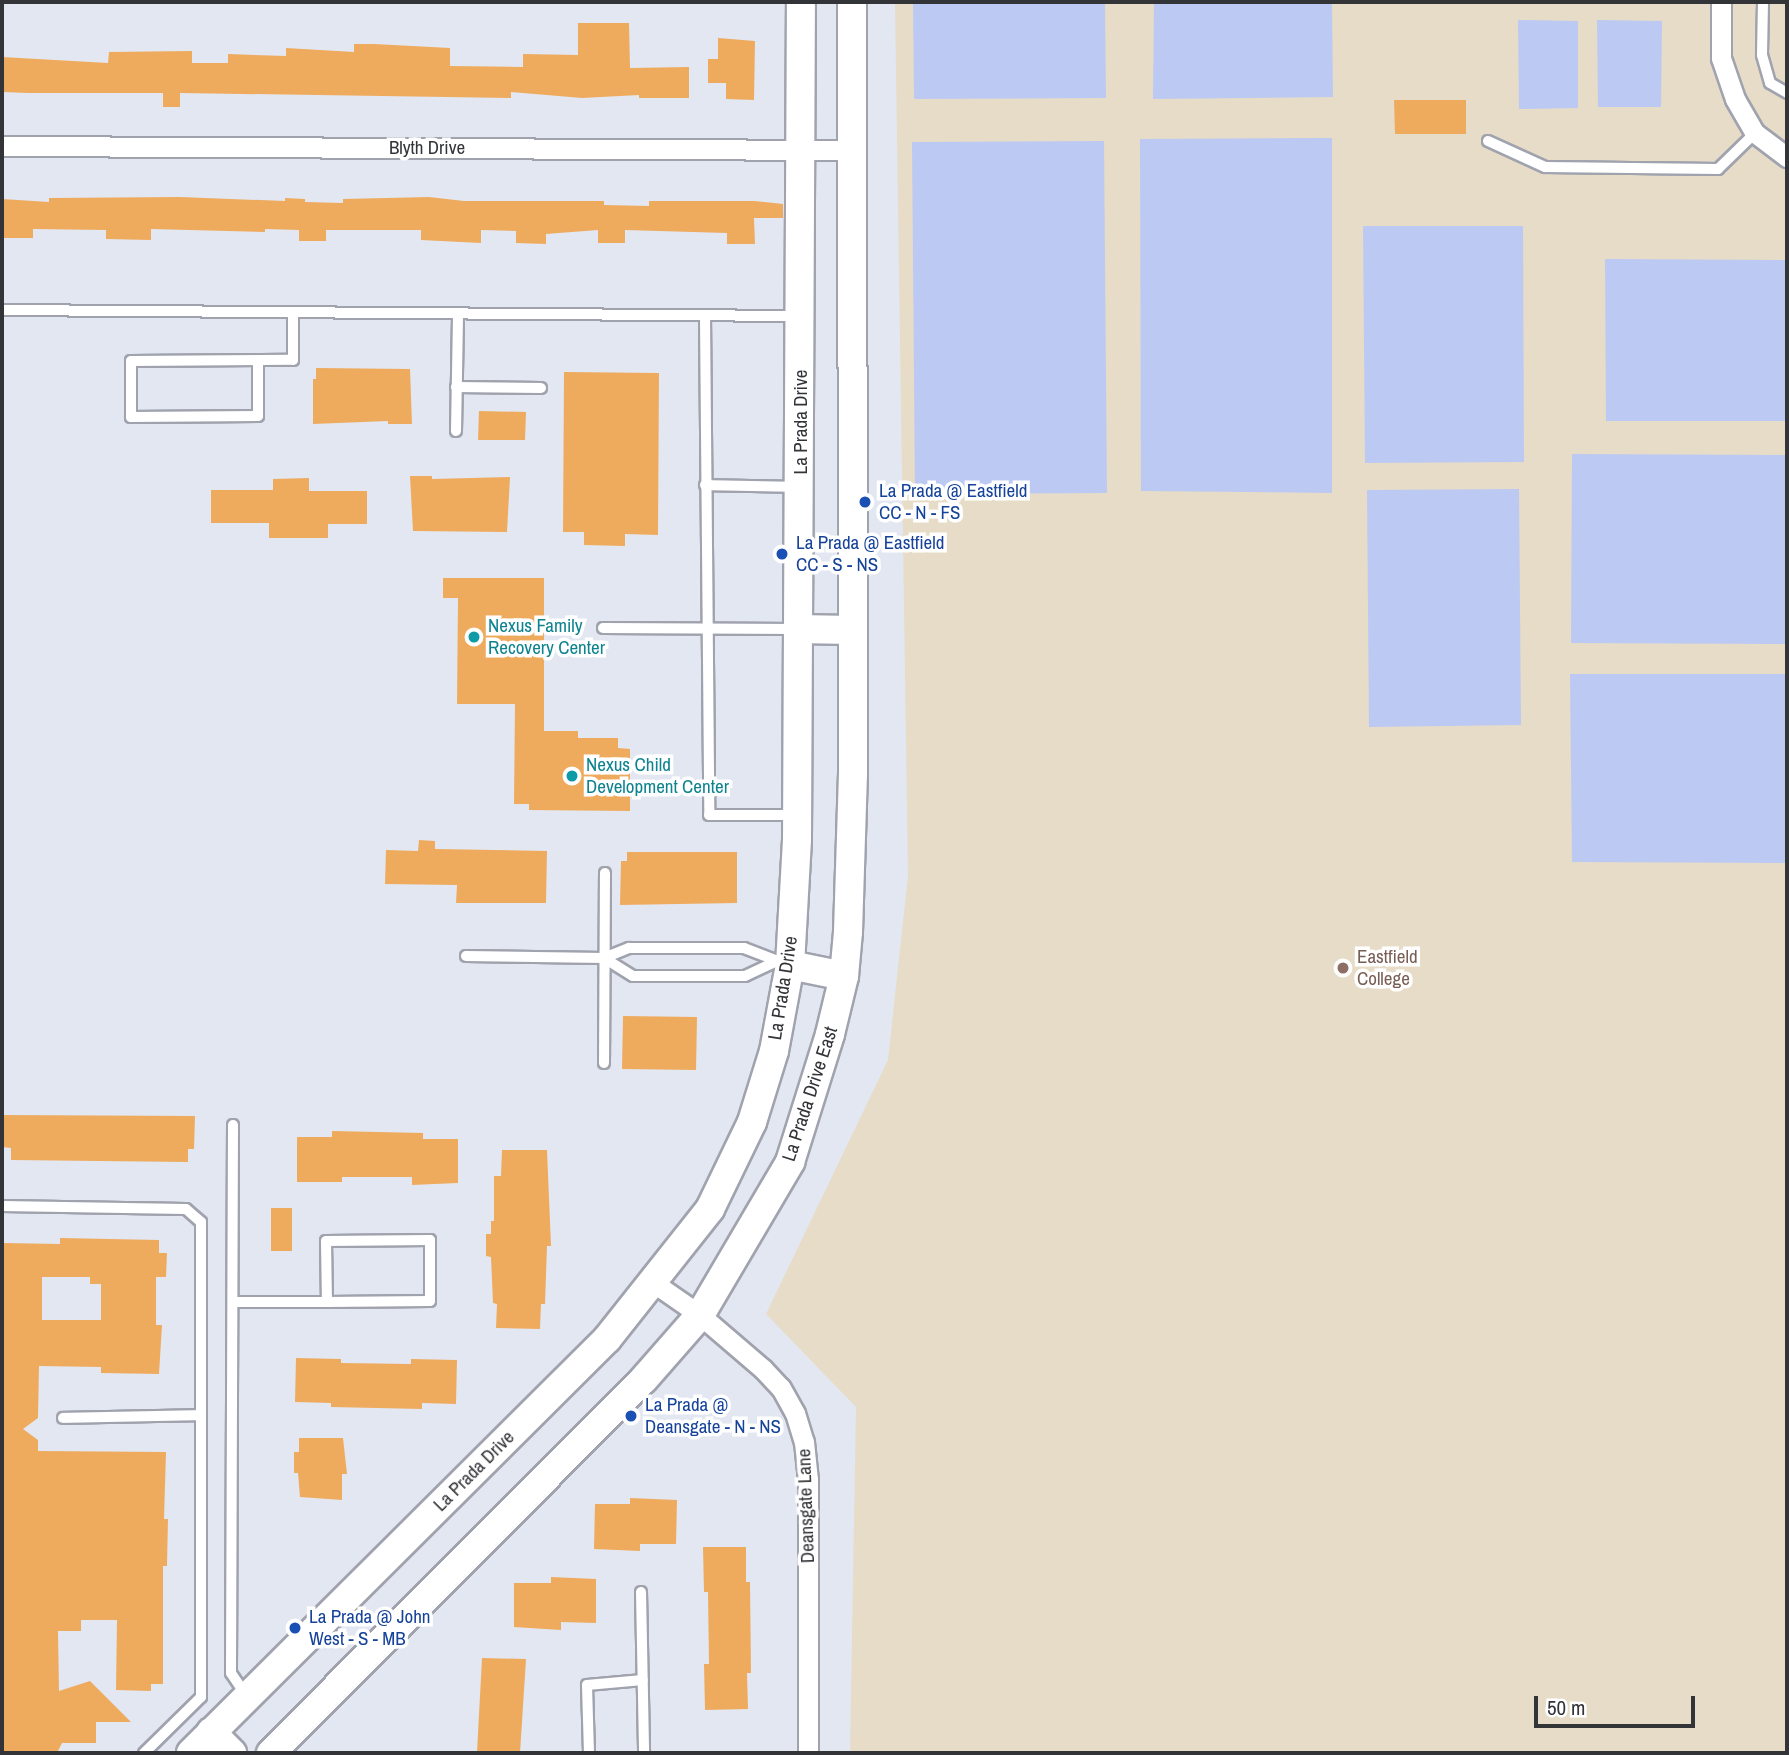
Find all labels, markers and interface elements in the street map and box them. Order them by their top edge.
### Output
street label: Blyth Drive [389,137,465,159]
street label: La Prada Drive [790,370,812,474]
place label: La Prada @ Eastfield CC - N - FS [879,480,1027,524]
marker: La Prada @ Eastfield CC - N - FS [857,494,873,510]
place label: La Prada @ Eastfield CC - S - NS [796,532,944,576]
marker: La Prada @ Eastfield CC - S - NS [774,546,790,562]
place label: Nexus Family Recovery Center [488,615,605,659]
marker: Nexus Family Recovery Center [466,629,482,645]
place label: Nexus Child Development Center [586,754,729,798]
marker: Nexus Child Development Center [564,768,580,784]
street label: La Prada Drive [764,934,802,1042]
place label: Eastfield College [1357,946,1418,990]
marker: Eastfield College [1335,960,1351,976]
street label: La Prada Drive East [777,1024,843,1164]
place label: La Prada @ Deansgate - N - NS [645,1394,781,1438]
marker: La Prada @ Deansgate - N - NS [623,1408,639,1424]
street label: La Prada Drive [429,1426,519,1516]
street label: Deansgate Lane [793,1448,819,1564]
place label: La Prada @ John West - S - MB [309,1606,430,1650]
marker: La Prada @ John West - S - MB [287,1620,303,1636]
scale bar [1537,1682,1698,1726]
text: 50 m [1547,1693,1585,1722]

